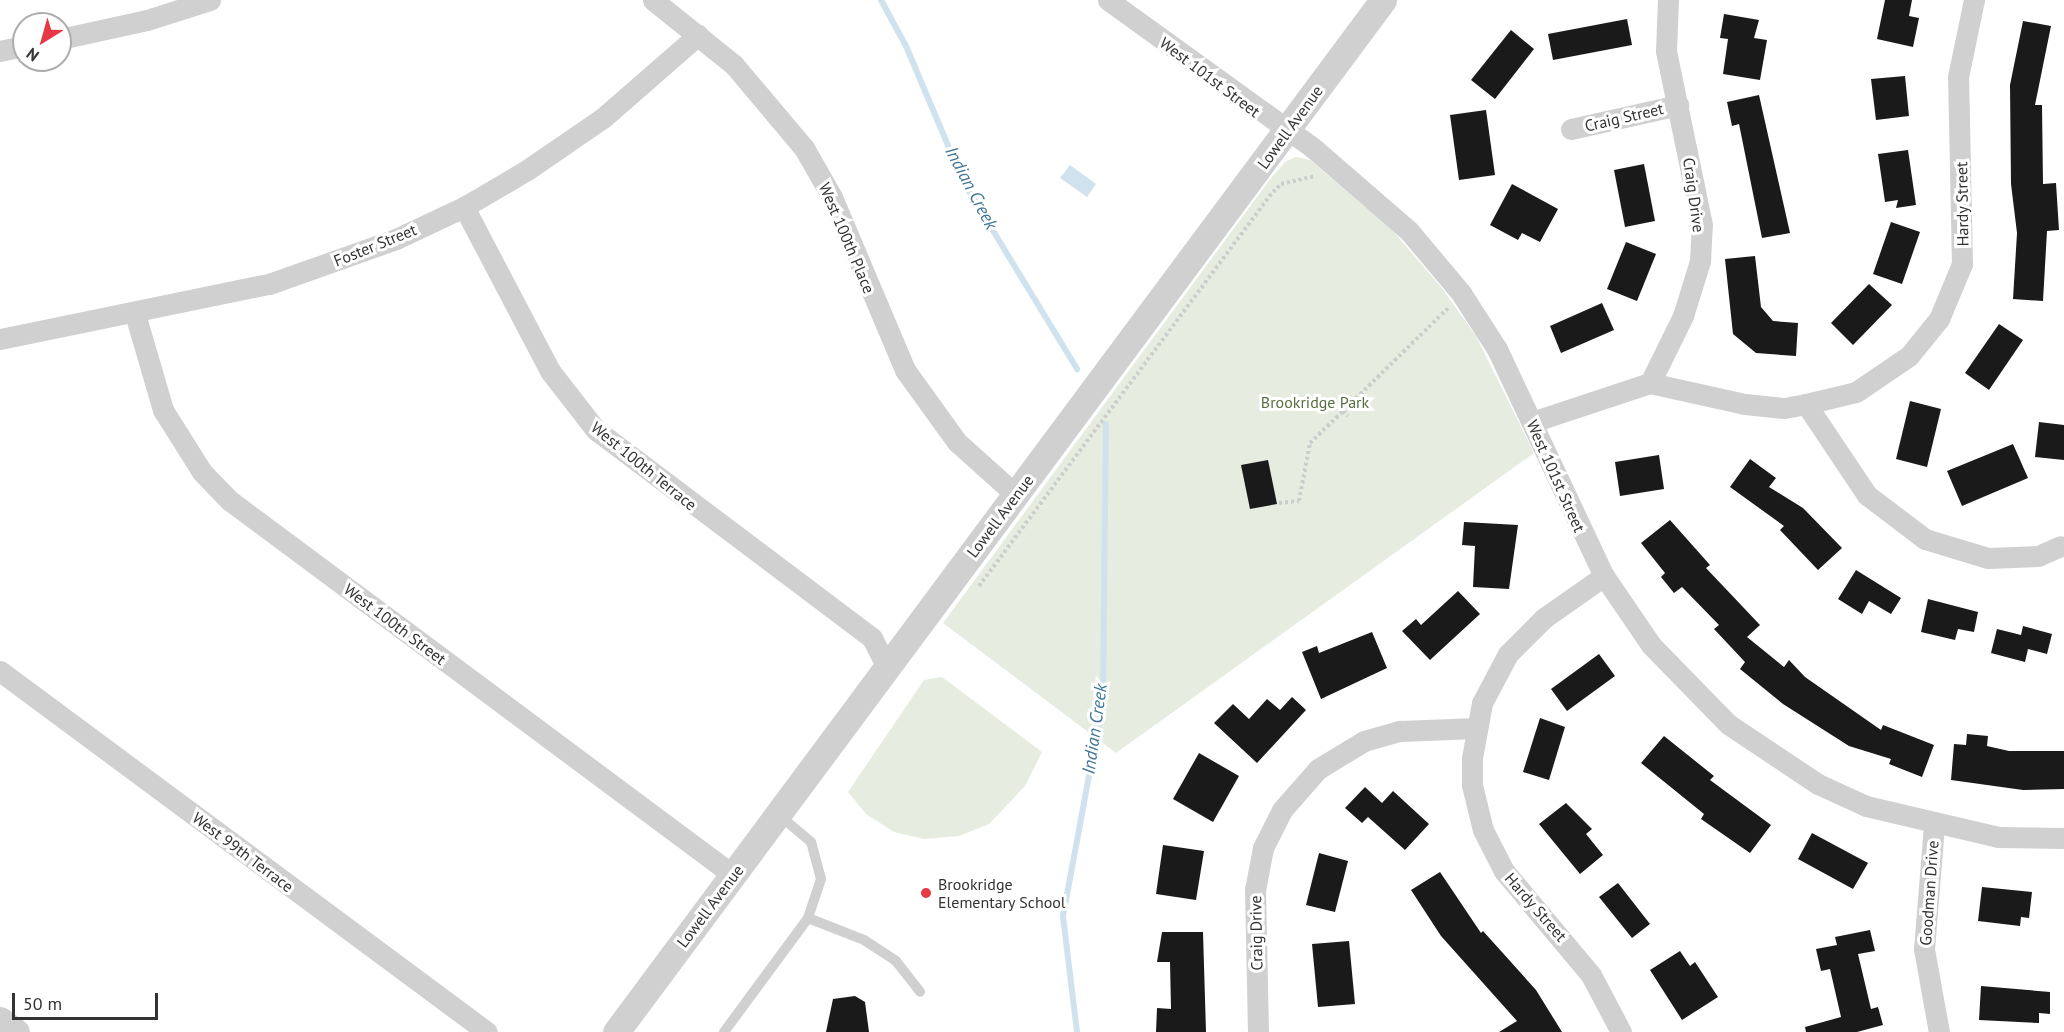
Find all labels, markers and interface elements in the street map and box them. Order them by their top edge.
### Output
north arrow [12,12,72,72]
street label: West 101st Street [1156,33,1264,121]
text: N [22,44,43,66]
street label: Lowell Avenue [1253,81,1327,173]
street label: Craig Street [1583,99,1665,135]
water label: Indian Creek [940,143,1002,233]
street label: Craig Drive [1679,156,1709,234]
street label: Hardy Street [1952,161,1972,247]
street label: West 100th Place [815,180,879,296]
street label: Foster Street [331,220,419,270]
park label: Brookridge Park [1261,392,1369,412]
street label: West 100th Terrace [587,417,701,515]
street label: West 101st Street [1523,417,1589,535]
street label: Lowell Avenue [963,471,1037,561]
street label: West 100th Street [340,579,450,669]
water label: Indian Creek [1078,682,1112,776]
street label: West 99th Terrace [189,808,297,896]
street label: Goodman Drive [1916,840,1942,946]
street label: Lowell Avenue [673,861,747,951]
street label: Hardy Street [1501,869,1571,945]
place label: Brookridge Elementary School [938,874,1066,912]
marker: Brookridge Elementary School [919,886,933,900]
street label: Craig Drive [1246,895,1266,971]
scale bar [15,981,160,1019]
text: 50 m [23,992,62,1015]

